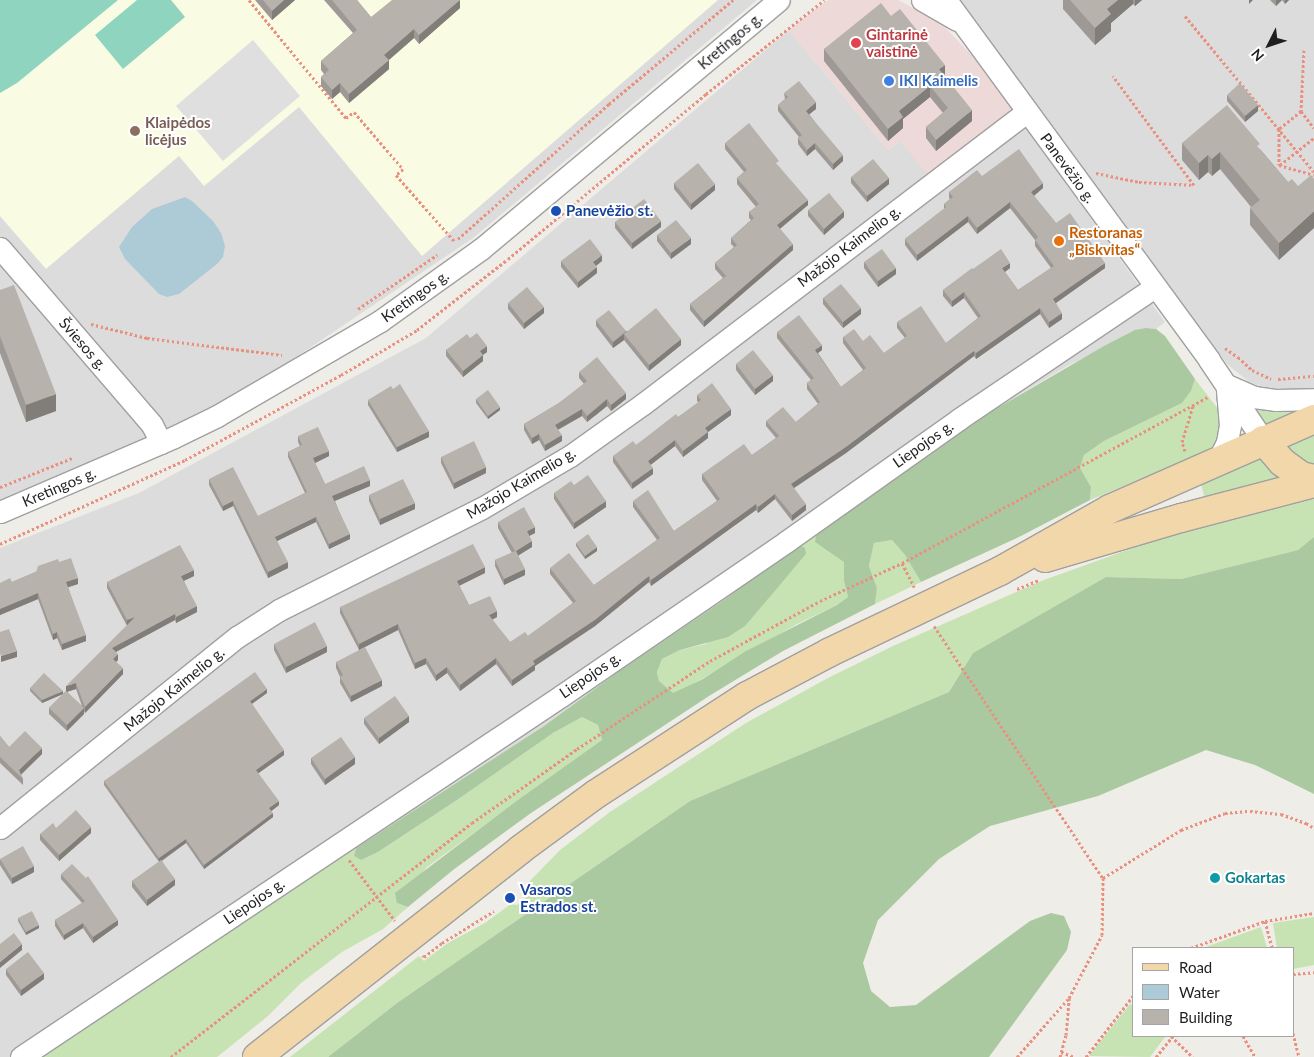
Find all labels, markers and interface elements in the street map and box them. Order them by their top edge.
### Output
street label: Kretingos g. [694,9,766,73]
north arrow [1244,20,1294,70]
place label: Gintarinė vaistinė [866,25,928,60]
marker: Gintarinė vaistinė [850,37,862,49]
text: N [1247,46,1267,65]
place label: IKI Kaimelis [899,72,978,90]
marker: IKI Kaimelis [883,75,895,87]
place label: Klaipėdos licėjus [145,113,211,148]
marker: Klaipėdos licėjus [129,125,141,137]
street label: Panevėžio g. [1037,130,1099,206]
street label: Mažojo Kaimelio g. [794,201,904,291]
place label: Panevėžio st. [566,202,653,220]
marker: Panevėžio st. [550,205,562,217]
place label: Restoranas „Biskvitas“ [1069,223,1143,258]
marker: Restoranas „Biskvitas“ [1053,235,1065,247]
street label: Kretingos g. [378,266,452,326]
street label: Šviesos g. [55,314,111,374]
street label: Liepojos g. [889,417,957,471]
street label: Mažojo Kaimelio g. [463,443,579,523]
street label: Kretingos g. [19,463,99,511]
street label: Mažojo Kaimelio g. [120,643,228,735]
street label: Liepojos g. [556,648,624,702]
place label: Gokartas [1225,869,1285,887]
marker: Gokartas [1209,872,1221,884]
street label: Liepojos g. [220,874,288,928]
place label: Vasaros Estrados st. [520,880,597,915]
marker: Vasaros Estrados st. [504,892,516,904]
legend [1132,947,1294,1037]
text: Road [1179,958,1212,976]
text: Water [1179,983,1220,1001]
text: Building [1179,1008,1232,1026]

